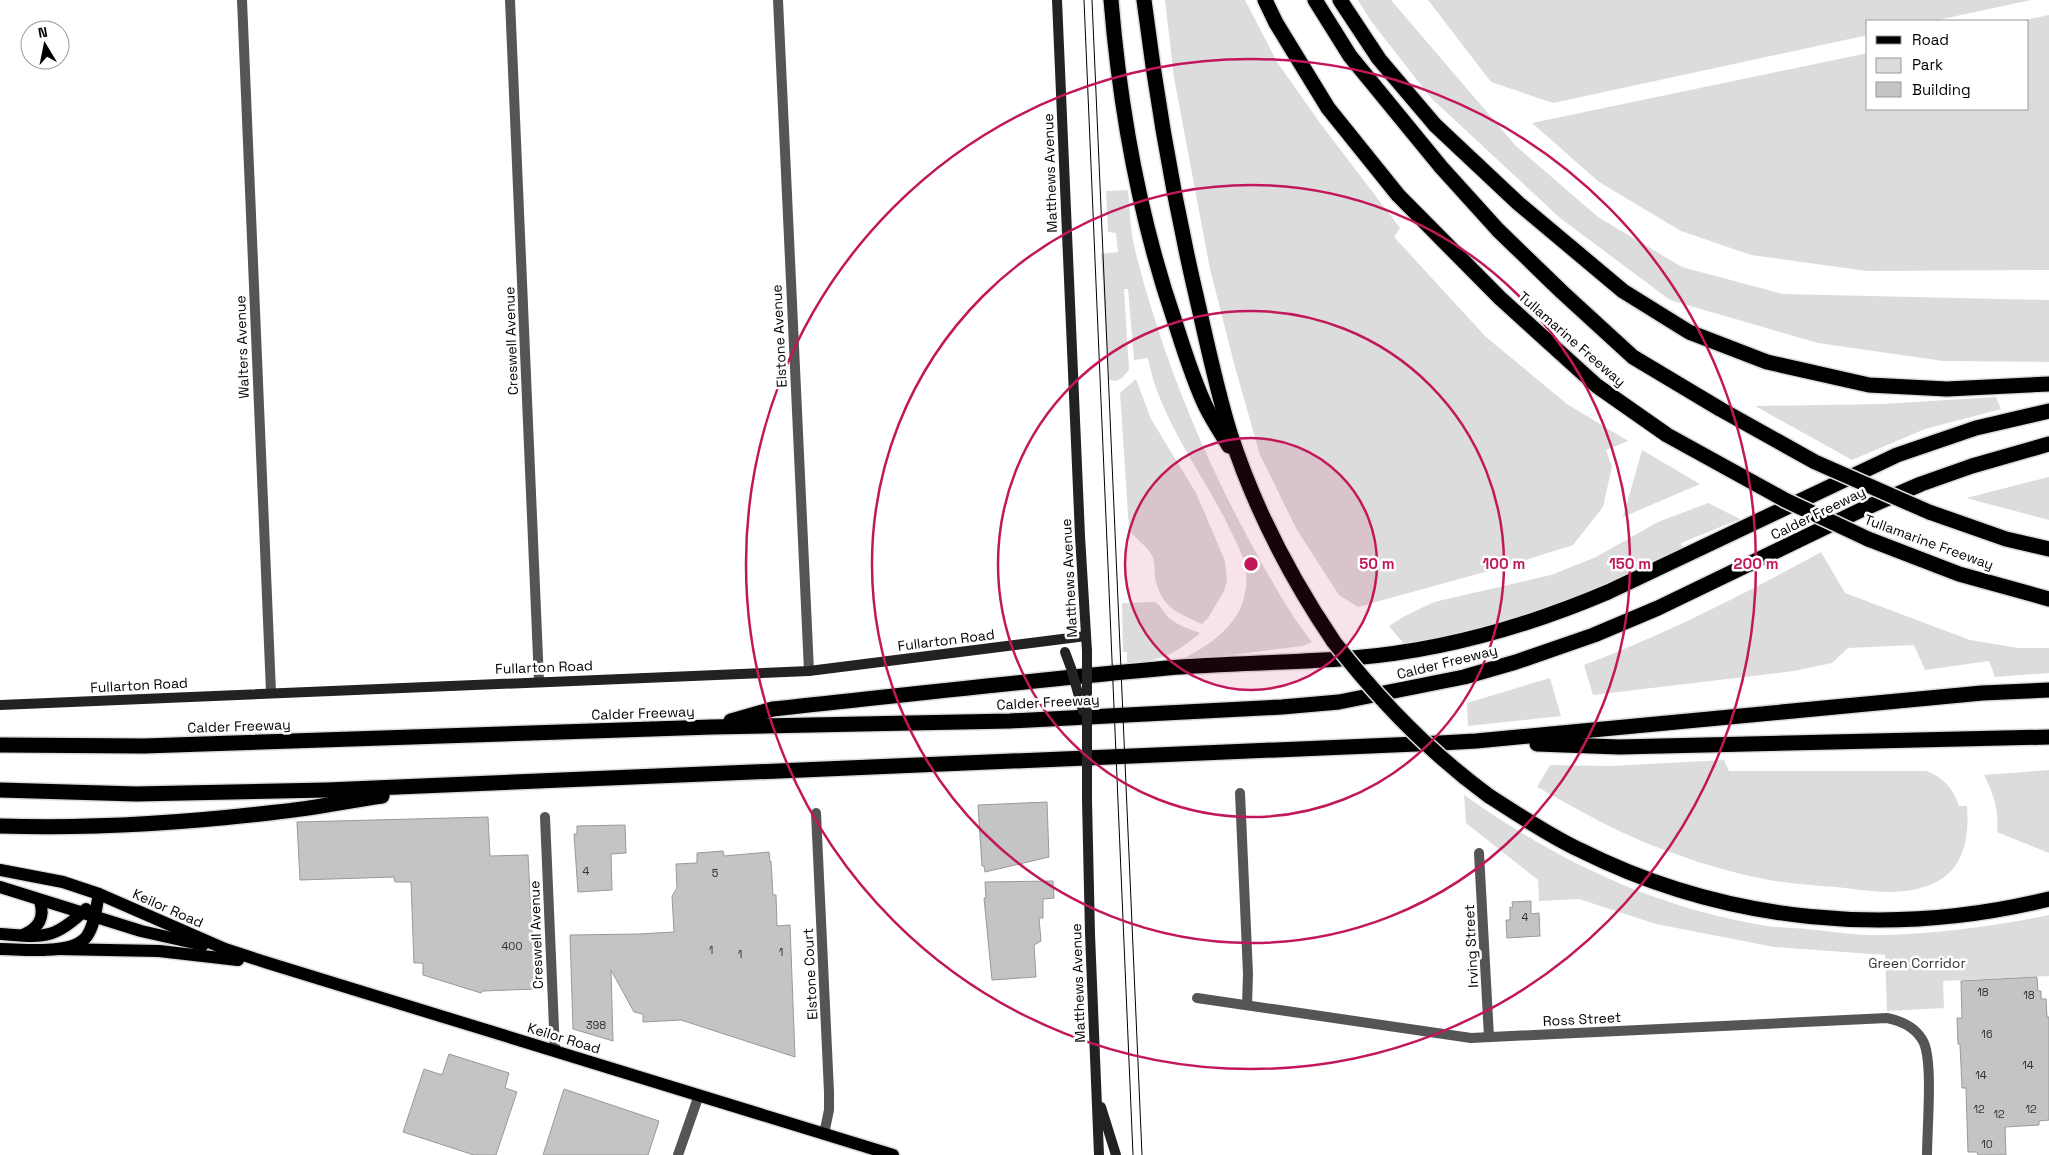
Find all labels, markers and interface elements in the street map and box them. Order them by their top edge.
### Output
north arrow [20,20,70,70]
legend [1866,20,2029,110]
text: N [37,23,49,42]
text: Road [1912,30,1949,49]
text: Park [1912,55,1943,74]
text: Building [1912,80,1971,99]
street label: Matthews Avenue [1039,113,1061,233]
street label: Elstone Avenue [767,284,791,388]
street label: Creswell Avenue [500,286,522,396]
street label: Tullamarine Freeway [1515,287,1629,391]
street label: Walters Avenue [231,295,253,399]
street label: Calder Freeway [1768,482,1868,544]
street label: Tullamarine Freeway [1862,510,1996,574]
street label: Matthews Avenue [1057,518,1081,638]
text: 50 m [1359,554,1395,573]
text: 100 m [1483,554,1525,573]
text: 150 m [1609,554,1651,573]
text: 200 m [1734,554,1778,573]
centre of rings [1242,555,1260,573]
street label: Fullarton Road [896,625,996,655]
street label: Calder Freeway [1395,641,1499,683]
street label: Fullarton Road [495,656,593,678]
street label: Fullarton Road [90,673,188,697]
street label: Calder Freeway [996,690,1100,714]
street label: Calder Freeway [591,702,695,724]
street label: Calder Freeway [187,715,291,737]
house number: 4 [583,864,590,878]
house number: 5 [712,866,719,880]
street label: Creswell Avenue [525,880,547,990]
street label: Keilor Road [130,884,206,932]
street label: Irving Street [1460,904,1482,988]
house number: 4 [1522,910,1529,924]
street label: Matthews Avenue [1067,923,1089,1043]
street label: Elstone Court [799,928,821,1020]
house number: 400 [502,939,522,953]
house number: 1 [709,943,713,957]
house number: 1 [779,945,783,959]
house number: 1 [738,947,742,961]
park label: Green Corridor [1868,954,1966,972]
house number: 18 [1977,985,1989,999]
house number: 18 [2023,988,2035,1002]
street label: Ross Street [1542,1008,1622,1030]
street label: Keilor Road [525,1018,603,1058]
house number: 398 [586,1018,606,1032]
house number: 16 [1981,1027,1993,1041]
house number: 14 [2022,1058,2034,1072]
house number: 14 [1975,1068,1987,1082]
house number: 12 [1973,1102,1985,1116]
house number: 12 [2025,1102,2037,1116]
house number: 12 [1993,1107,2005,1121]
house number: 10 [1981,1137,1993,1151]

